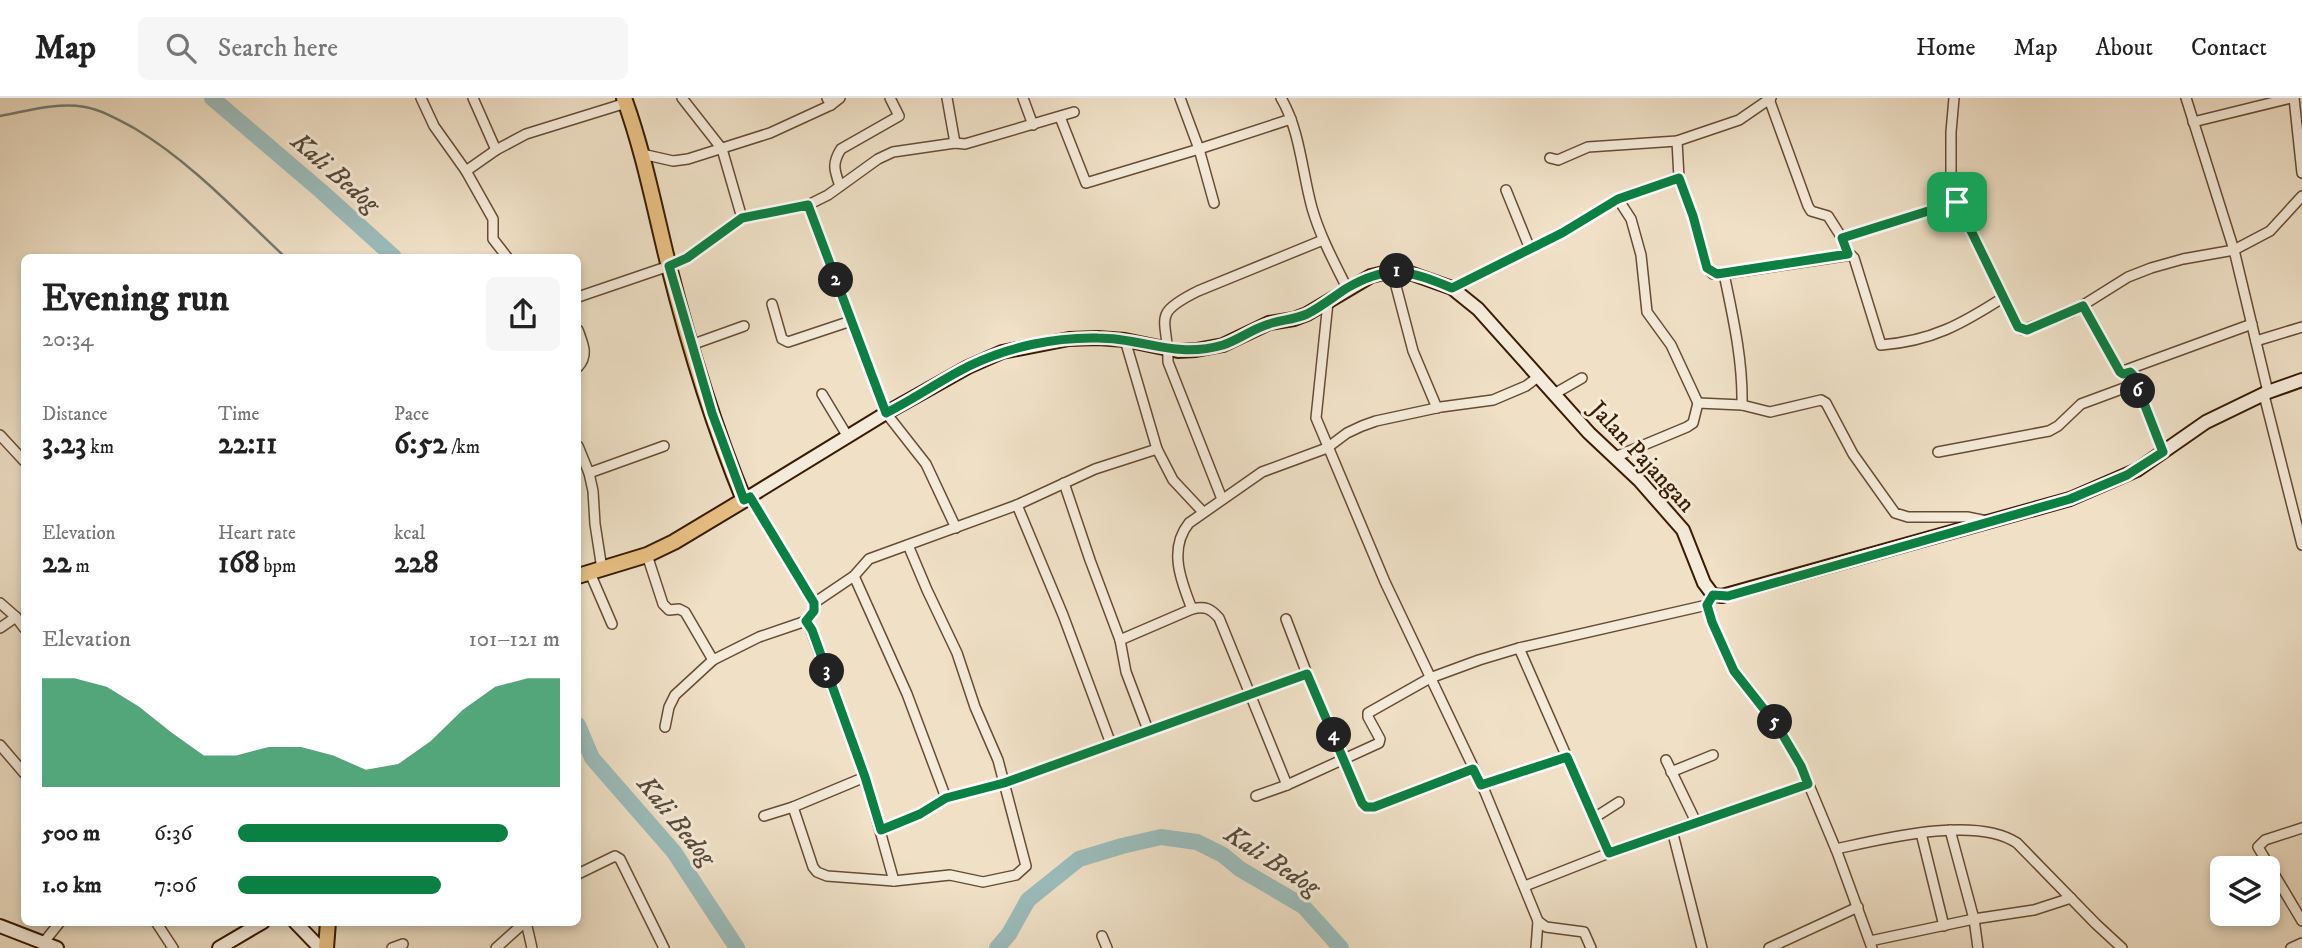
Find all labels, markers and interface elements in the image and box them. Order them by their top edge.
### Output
search box [138,17,628,80]
text: Map [35,28,96,69]
icon: search [162,29,200,67]
text: Search here [218,32,338,65]
text: Home [1916,33,1975,63]
text: Map [2013,33,2058,63]
text: About [2096,33,2153,63]
text: Contact [2191,33,2267,63]
water label: Kali Bedog [283,125,388,222]
pin [1927,172,1987,232]
icon: arrive [1938,183,1976,221]
pin: 1 [1380,254,1414,288]
text: 1 [1393,259,1400,282]
pin: 2 [818,262,854,298]
text: 2 [831,268,840,291]
text: Evening run [42,275,229,323]
button: share [486,277,560,351]
text: 20:34 [42,325,94,354]
pin: 6 [2120,374,2156,408]
text: 6 [2133,379,2142,402]
street label: Jalan Pajangan [1581,394,1702,519]
text: Distance [42,403,107,426]
text: Time [218,403,259,426]
text: Pace [394,403,429,426]
text: 3.23 [42,426,86,463]
text: 22:11 [218,426,277,463]
text: 6:52 [394,426,447,463]
text: km [86,436,114,459]
text: /km [447,436,480,459]
text: Elevation [42,522,116,545]
text: Heart rate [218,522,296,545]
text: kcal [394,522,425,545]
text: 22 [42,545,71,582]
text: 168 [218,545,260,582]
text: 228 [394,545,439,582]
text: m [71,555,90,578]
text: bpm [260,555,296,578]
text: Elevation [42,625,131,654]
text: 101–121 m [468,625,560,654]
pin: 3 [810,654,844,688]
text: 3 [823,659,830,682]
pin: 5 [1758,704,1792,740]
text: 5 [1770,710,1779,733]
pin: 4 [1316,718,1352,752]
text: 4 [1328,723,1339,746]
water label: Kali Bedog [629,768,724,875]
water label: Kali Bedog [1217,817,1328,905]
text: 500 m [42,819,100,848]
text: 6:36 [154,819,193,848]
map controls [2210,856,2280,926]
button: layers [2210,856,2280,926]
text: 1.0 km [42,871,102,900]
text: 7:06 [154,871,196,900]

